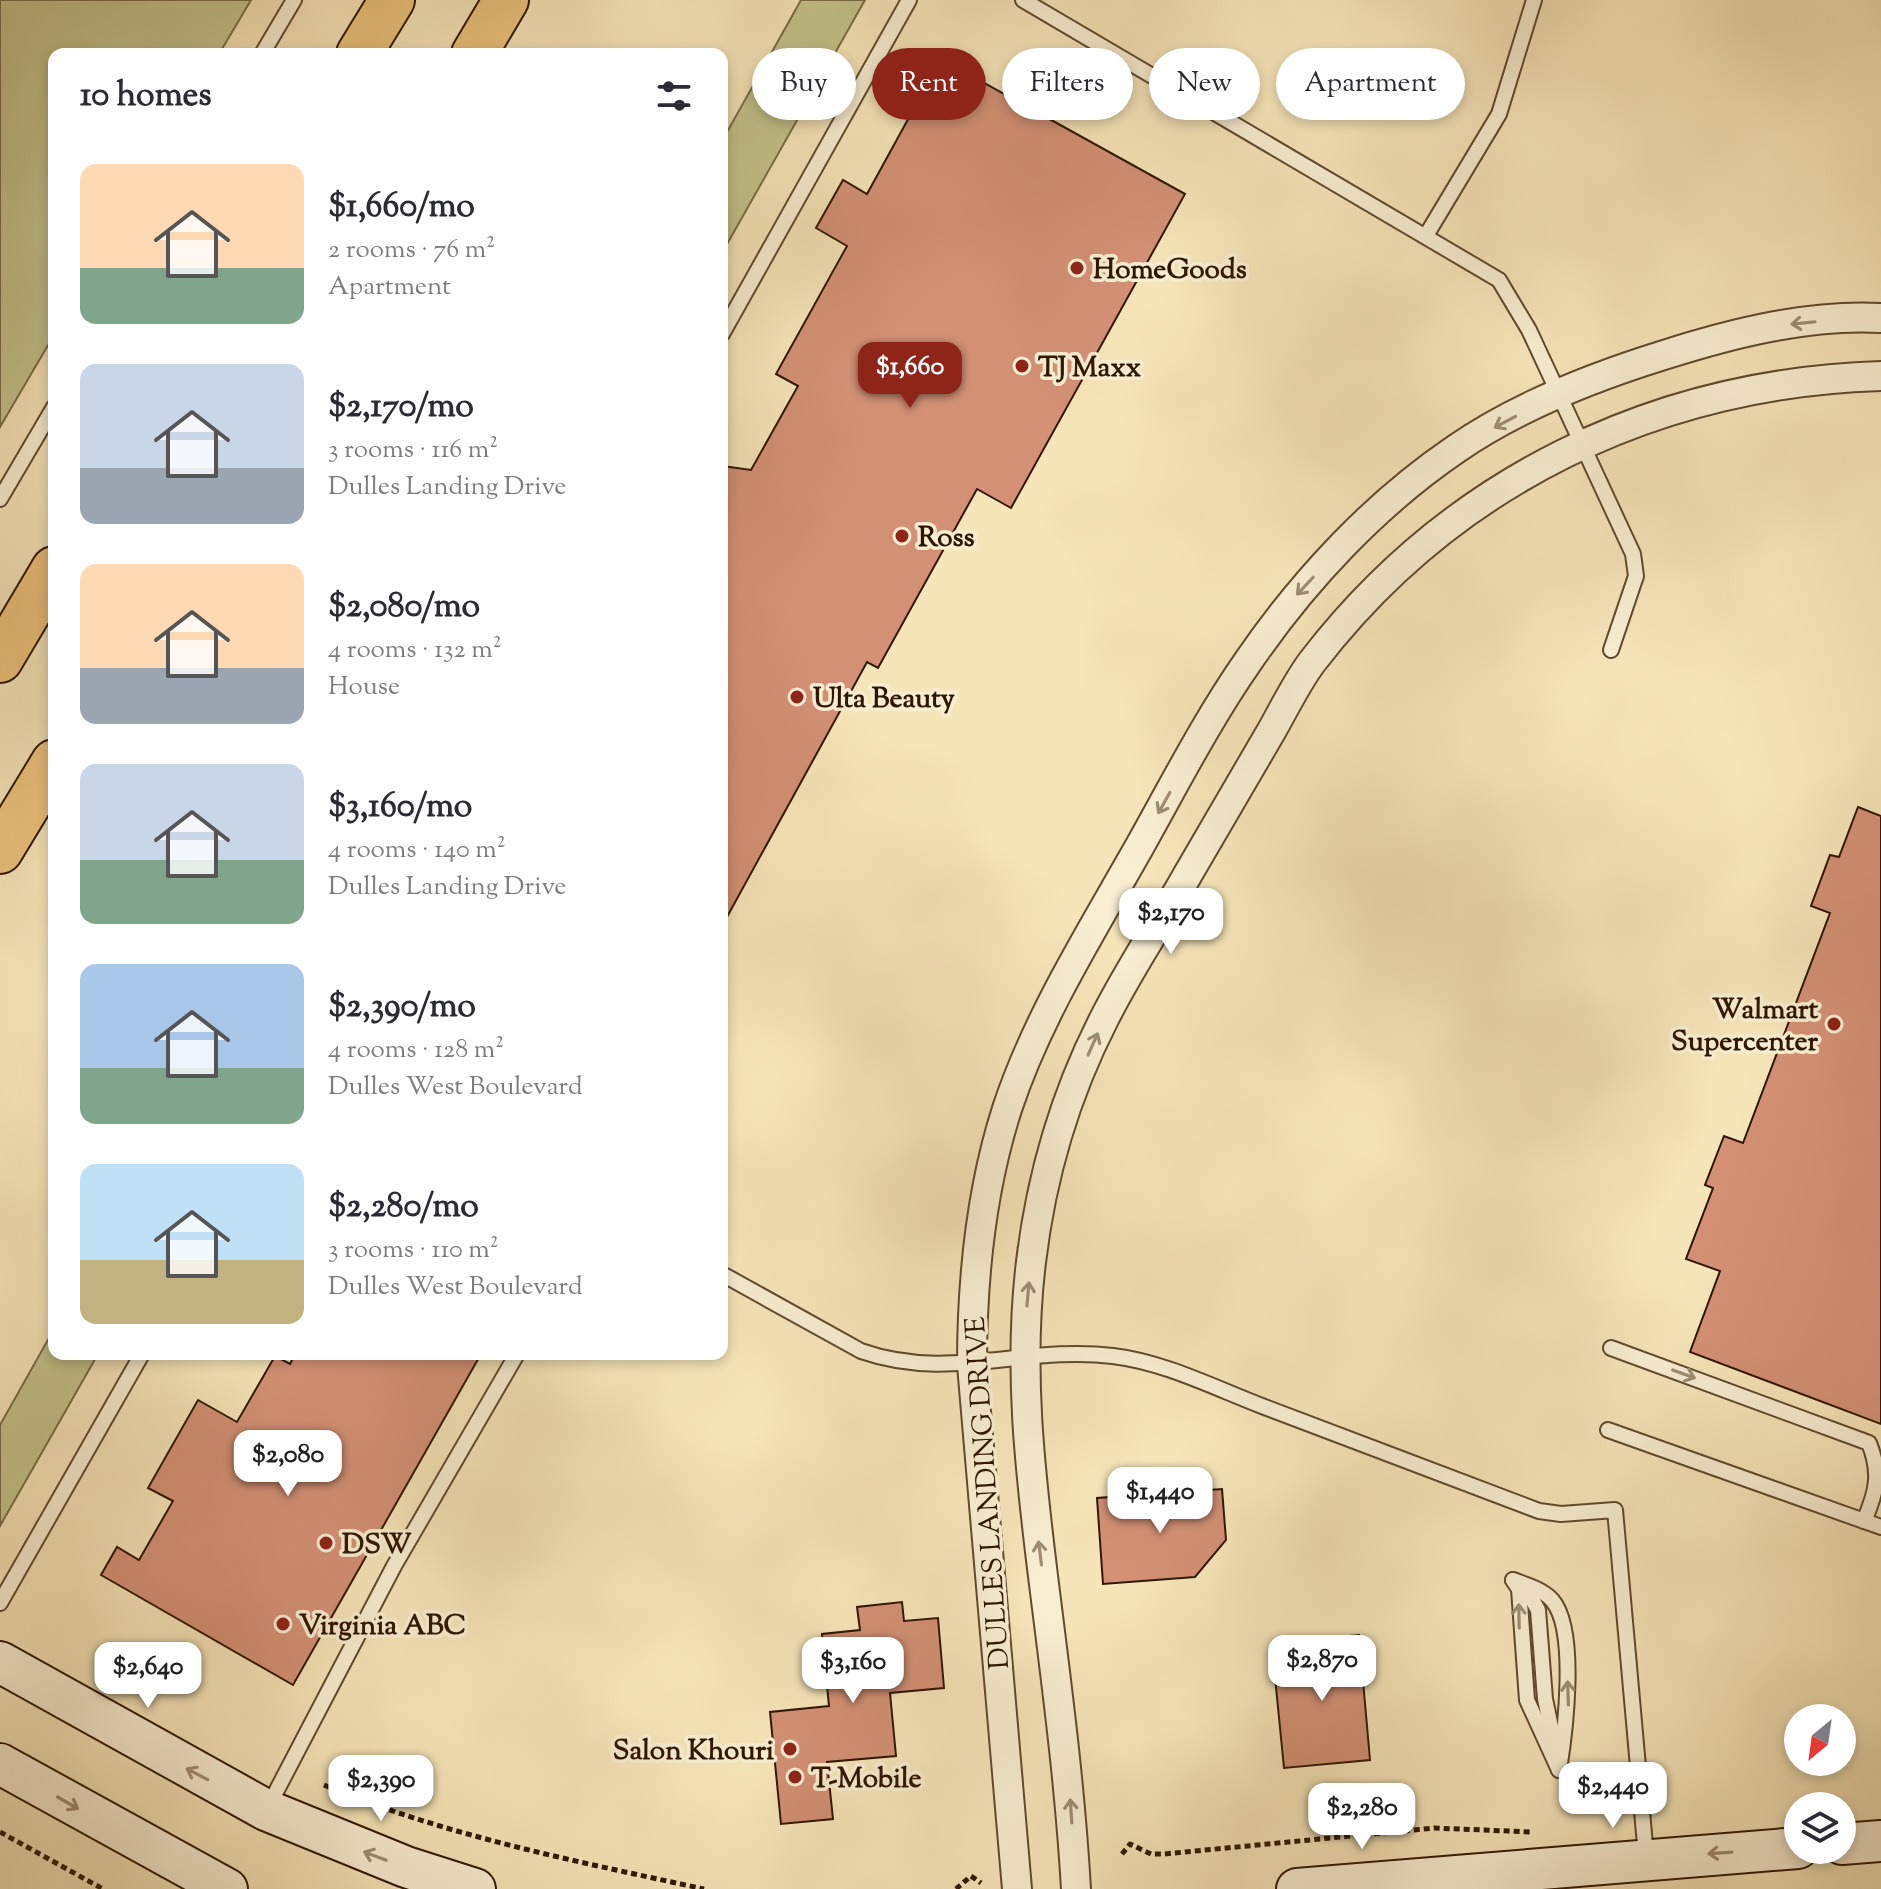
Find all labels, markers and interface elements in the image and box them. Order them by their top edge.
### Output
chip: Buy [752,48,856,120]
chip: Rent [872,48,986,120]
chip: Filters [1002,48,1133,120]
chip: New [1149,48,1260,120]
chip: Apartment [1276,48,1465,120]
text: 10 homes [80,72,212,121]
icon: filters [652,74,696,118]
text: $1,660/mo [328,183,475,232]
icon: home [144,196,240,292]
text: 2 rooms · 76 m² [328,232,495,269]
place label: HomeGoods [1093,251,1247,291]
marker: HomeGoods [1068,259,1086,277]
text: Apartment [328,269,451,306]
one-way arrow [1790,316,1817,331]
pin: $1,660 [845,342,975,410]
text: $1,660 [876,349,944,386]
place label: TJ Maxx [1038,349,1142,389]
marker: TJ Maxx [1013,357,1031,375]
text: $2,170/mo [328,383,474,432]
icon: home [144,396,240,492]
one-way arrow [1494,415,1518,431]
text: 3 rooms · 116 m² [328,432,498,469]
text: Dulles Landing Drive [328,469,566,506]
place label: Ross [918,519,975,559]
marker: Ross [893,527,911,545]
one-way arrow [1296,576,1315,596]
text: $2,080/mo [328,583,480,632]
icon: home [144,596,240,692]
text: 4 rooms · 132 m² [328,632,502,669]
text: House [328,669,400,706]
place label: Ulta Beauty [813,680,955,720]
marker: Ulta Beauty [788,688,806,706]
text: $3,160/mo [328,783,472,832]
one-way arrow [1156,791,1171,815]
icon: home [144,796,240,892]
text: 4 rooms · 140 m² [328,832,505,869]
text: Dulles Landing Drive [328,869,566,906]
pin: $2,170 [1106,888,1236,956]
text: $2,170 [1137,895,1205,932]
text: $2,390/mo [328,983,476,1032]
place label: Walmart Supercenter [1671,991,1818,1063]
icon: home [144,996,240,1092]
marker: Walmart Supercenter [1825,1015,1843,1033]
text: 4 rooms · 128 m² [328,1032,504,1069]
one-way arrow [1086,1032,1101,1057]
text: Dulles West Boulevard [328,1069,583,1106]
text: $2,280/mo [328,1183,479,1232]
icon: home [144,1196,240,1292]
text: 3 rooms · 110 m² [328,1232,499,1269]
text: Dulles West Boulevard [328,1269,583,1306]
one-way arrow [1021,1281,1036,1308]
street label: DULLES LANDING DRIVE [957,1315,1021,1671]
one-way arrow [1672,1368,1696,1382]
pin: $2,080 [223,1430,353,1498]
text: $2,080 [252,1437,324,1474]
pin: $1,440 [1095,1467,1225,1535]
text: $1,440 [1126,1474,1194,1511]
place label: DSW [342,1526,412,1566]
marker: DSW [317,1534,335,1552]
one-way arrow [1032,1541,1047,1566]
one-way arrow [1511,1603,1527,1630]
place label: Virginia ABC [299,1607,466,1647]
marker: Virginia ABC [274,1615,292,1633]
pin: $2,870 [1257,1635,1387,1703]
pin: $3,160 [788,1637,918,1705]
pin: $2,640 [83,1642,213,1710]
text: $2,870 [1286,1642,1358,1679]
text: $3,160 [820,1644,886,1681]
text: $2,640 [112,1649,184,1686]
one-way arrow [1560,1680,1575,1707]
north arrow [1784,1704,1856,1776]
map controls [1784,1704,1856,1864]
place label: Salon Khouri [613,1732,774,1772]
marker: Salon Khouri [781,1740,799,1758]
pin: $2,390 [316,1755,446,1823]
place label: T-Mobile [811,1760,922,1800]
text: $2,390 [346,1762,416,1799]
pin: $2,440 [1548,1762,1678,1830]
one-way arrow [186,1765,210,1781]
marker: T-Mobile [786,1768,804,1786]
text: $2,440 [1577,1769,1649,1806]
pin: $2,280 [1297,1783,1427,1851]
text: $2,280 [1326,1790,1398,1827]
button: layers [1784,1792,1856,1864]
one-way arrow [55,1796,79,1811]
one-way arrow [1063,1798,1078,1825]
one-way arrow [1707,1846,1734,1861]
one-way arrow [363,1848,388,1862]

